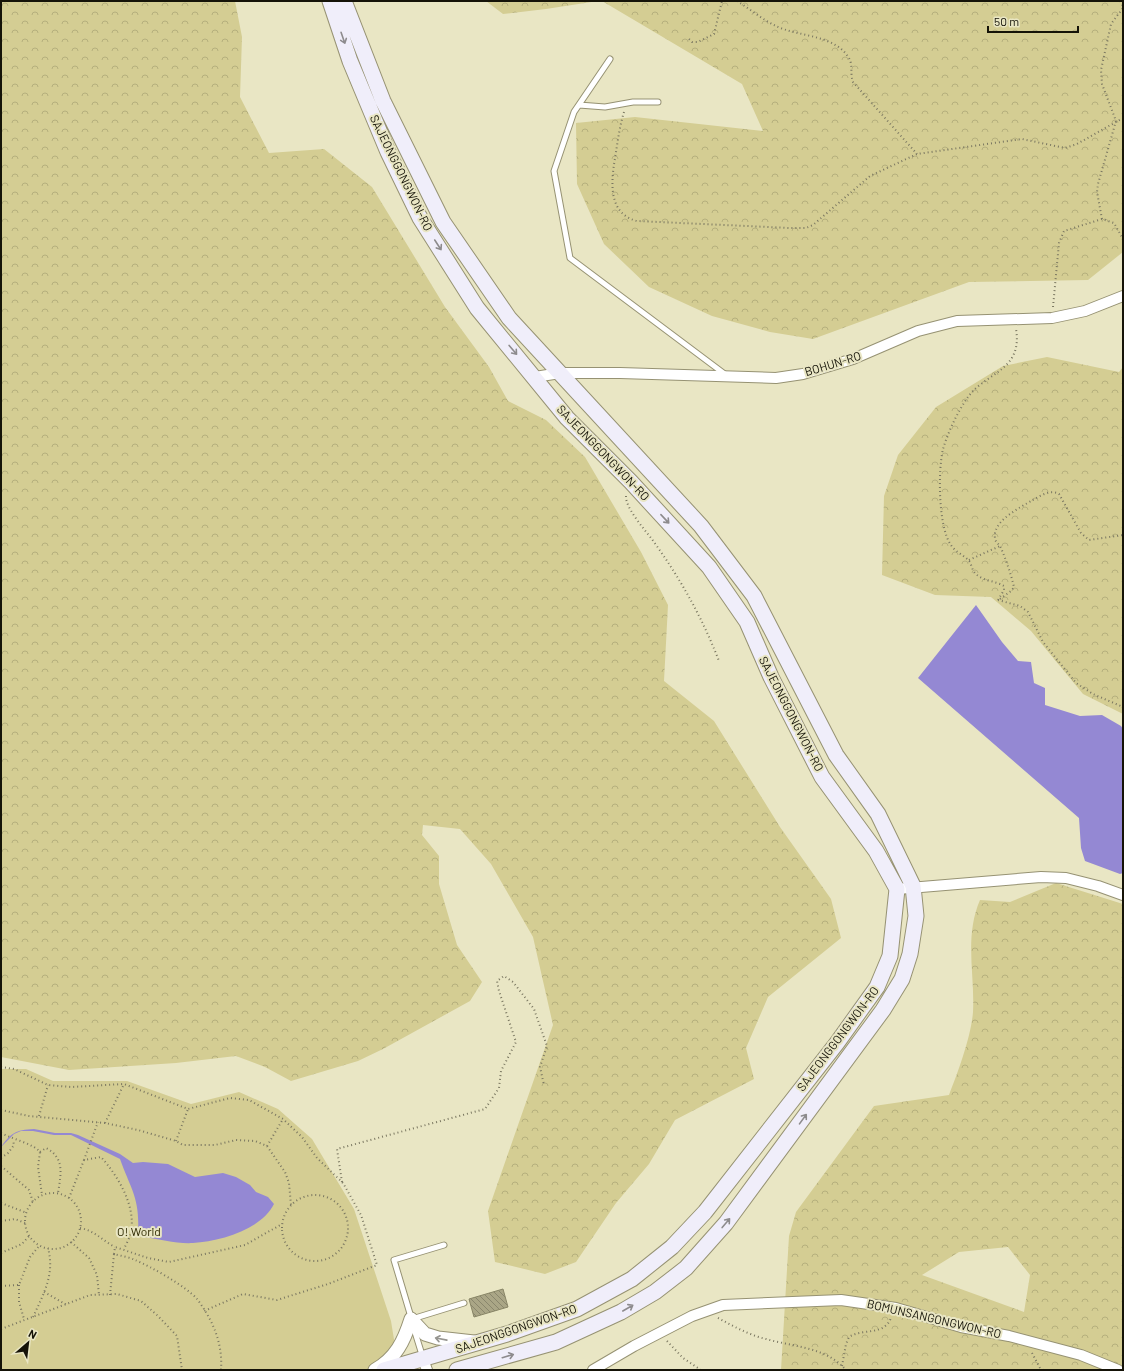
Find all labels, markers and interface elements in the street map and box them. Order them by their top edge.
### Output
scale bar [988,8,1078,34]
text: 50 m [994,14,1019,28]
one-way arrow [339,32,347,44]
street label: SAJEONGGONGWON-RO [368,112,436,233]
one-way arrow [434,239,442,251]
one-way arrow [508,345,517,356]
street label: BOHUN-RO [803,348,863,378]
street label: SAJEONGGONGWON-RO [554,402,653,503]
one-way arrow [661,514,670,524]
street label: SAJEONGGONGWON-RO [757,654,827,773]
street label: SAJEONGGONGWON-RO [793,983,881,1093]
one-way arrow [799,1114,808,1125]
one-way arrow [721,1218,730,1229]
park label: O! World [117,1224,161,1238]
street label: BOMUNSANGONGWON-RO [866,1296,1003,1340]
street label: SAJEONGGONGWON-RO [453,1301,578,1355]
one-way arrow [622,1303,634,1311]
north arrow [8,1323,48,1363]
text: N [27,1326,39,1341]
one-way arrow [435,1334,448,1342]
one-way arrow [501,1351,514,1359]

